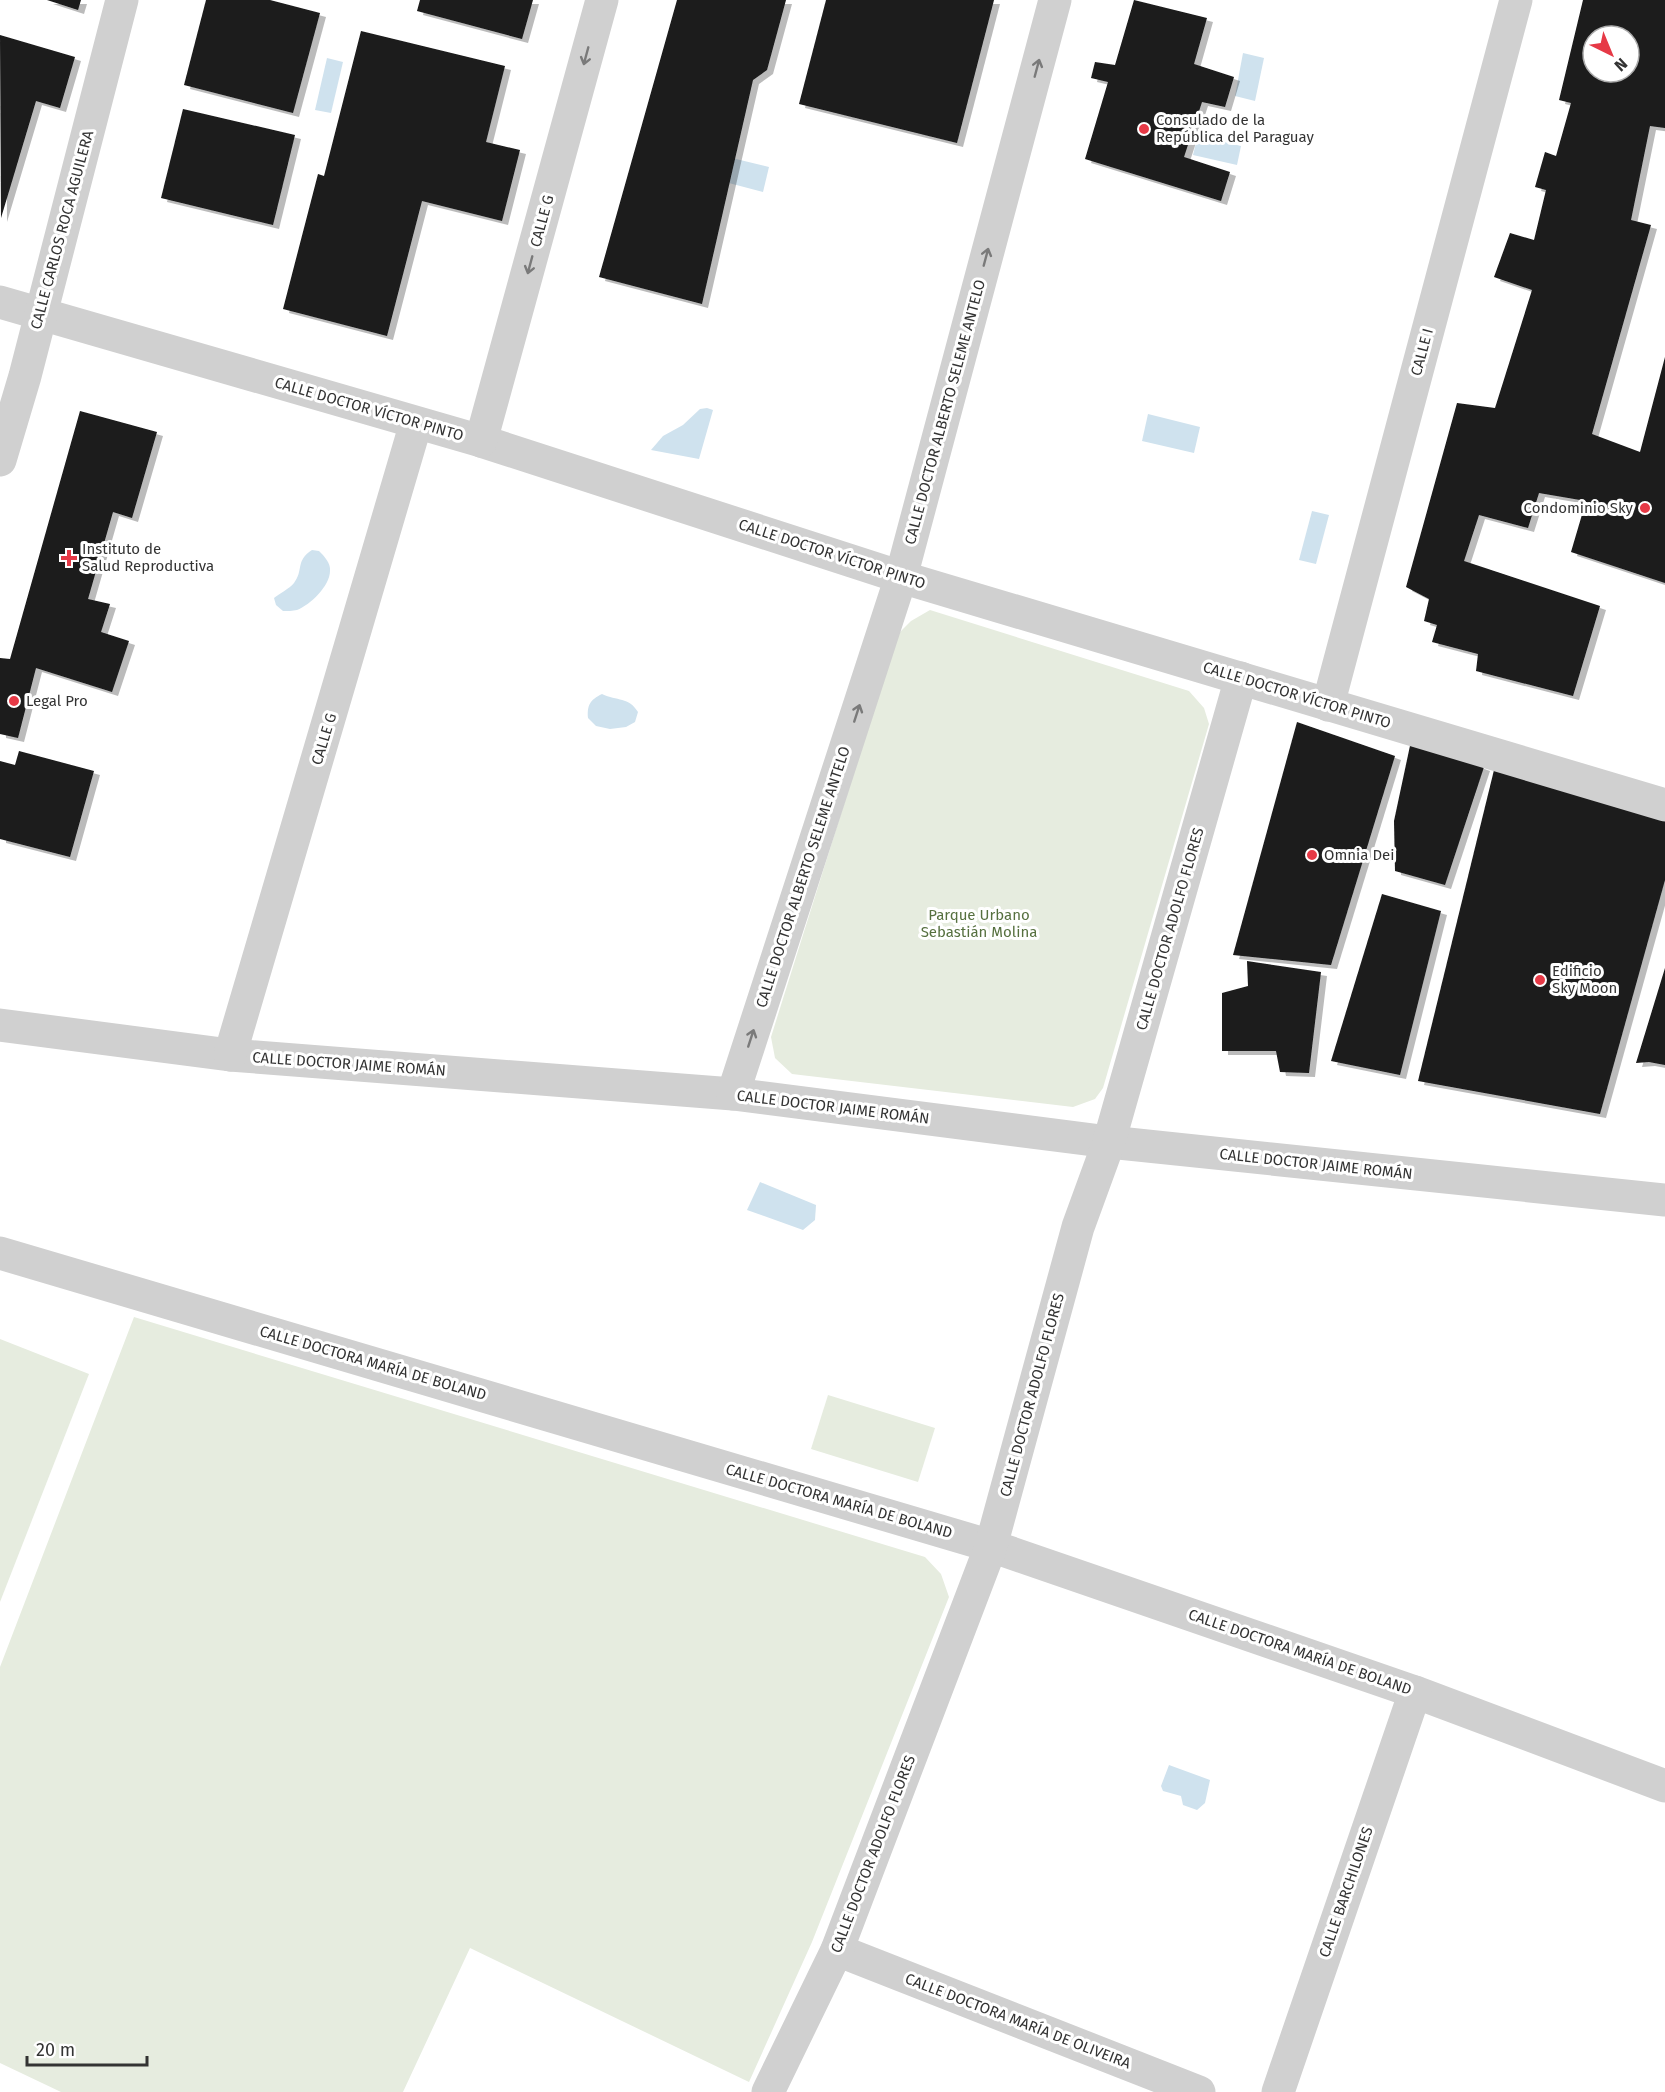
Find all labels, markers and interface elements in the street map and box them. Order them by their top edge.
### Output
north arrow [1581,24,1641,84]
one-way arrow [580,47,592,66]
text: N [1611,54,1631,75]
one-way arrow [1031,59,1043,78]
place label: Consulado de la República del Paraguay [1156,111,1315,146]
marker: Consulado de la República del Paraguay [1137,122,1151,136]
street label: CALLE CARLOS ROCA AGUILERA [27,128,97,331]
street label: CALLE G [526,193,558,249]
one-way arrow [981,248,993,267]
one-way arrow [523,255,535,274]
street label: CALLE DOCTOR ALBERTO SELEME ANTELO [901,278,989,546]
street label: CALLE I [1407,326,1437,378]
street label: CALLE DOCTOR VÍCTOR PINTO [273,373,465,445]
place label: Condominio Sky [1524,499,1634,517]
marker: Condominio Sky [1638,501,1652,515]
street label: CALLE DOCTOR VÍCTOR PINTO [736,515,928,593]
place label: Instituto de Salud Reproductiva [82,540,214,575]
marker: Instituto de Salud Reproductiva [60,549,78,567]
street label: CALLE DOCTOR VÍCTOR PINTO [1201,658,1393,732]
place label: Legal Pro [26,692,88,710]
marker: Legal Pro [7,694,21,708]
one-way arrow [852,704,863,723]
street label: CALLE G [308,711,340,767]
street label: CALLE DOCTOR ALBERTO SELEME ANTELO [752,744,854,1010]
street label: CALLE DOCTOR ADOLFO FLORES [1132,826,1208,1032]
place label: Omnia Dei [1324,846,1394,864]
marker: Omnia Dei [1305,848,1319,862]
park label: Parque Urbano Sebastián Molina [921,906,1037,941]
place label: Edificio Sky Moon [1552,962,1617,997]
marker: Edificio Sky Moon [1533,973,1547,987]
one-way arrow [746,1029,757,1048]
street label: CALLE DOCTOR JAIME ROMÁN [252,1048,446,1080]
street label: CALLE DOCTOR JAIME ROMÁN [736,1086,930,1128]
street label: CALLE DOCTOR JAIME ROMÁN [1219,1145,1413,1183]
street label: CALLE DOCTOR ADOLFO FLORES [996,1291,1068,1499]
street label: CALLE DOCTORA MARÍA DE BOLAND [258,1322,488,1404]
street label: CALLE DOCTORA MARÍA DE BOLAND [724,1460,954,1542]
street label: CALLE DOCTORA MARÍA DE BOLAND [1186,1605,1414,1699]
street label: CALLE DOCTOR ADOLFO FLORES [827,1753,919,1955]
street label: CALLE BARCHILONES [1315,1824,1377,1960]
street label: CALLE DOCTORA MARÍA DE OLIVEIRA [903,1970,1134,2073]
scale bar [27,2029,147,2067]
text: 20 m [36,2039,75,2061]

